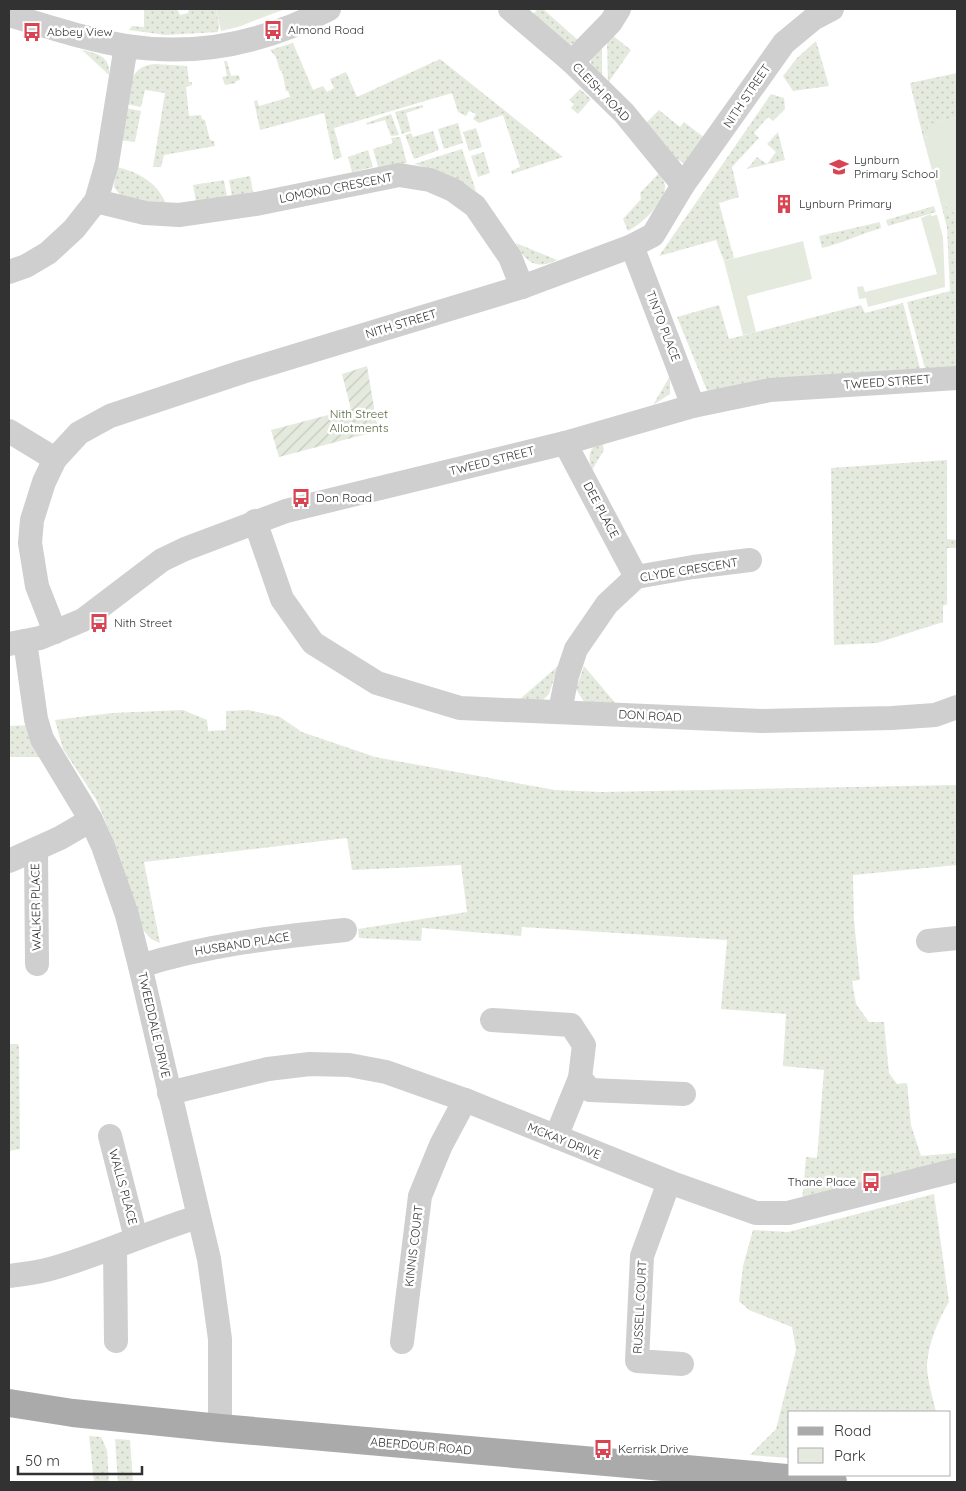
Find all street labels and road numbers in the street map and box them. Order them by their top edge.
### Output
street label: CLEISH ROAD [570,59,633,125]
street label: NITH STREET [720,61,773,131]
street label: LOMOND CRESCENT [278,169,394,206]
street label: TINTO PLACE [643,288,684,363]
street label: NITH STREET [363,306,438,341]
street label: TWEED STREET [843,371,931,392]
street label: TWEED STREET [448,443,536,478]
street label: DEE PLACE [580,479,623,541]
street label: CLYDE CRESCENT [639,554,739,585]
street label: DON ROAD [618,706,682,725]
street label: WALKER PLACE [27,863,44,951]
street label: HUSBAND PLACE [193,929,291,958]
street label: TWEEDDALE DRIVE [135,970,174,1080]
street label: MCKAY DRIVE [525,1119,603,1162]
street label: WALLS PLACE [106,1147,141,1227]
street label: KINNIS COURT [401,1204,426,1288]
street label: RUSSELL COURT [630,1260,649,1354]
street label: ABERDOUR ROAD [370,1434,473,1457]

